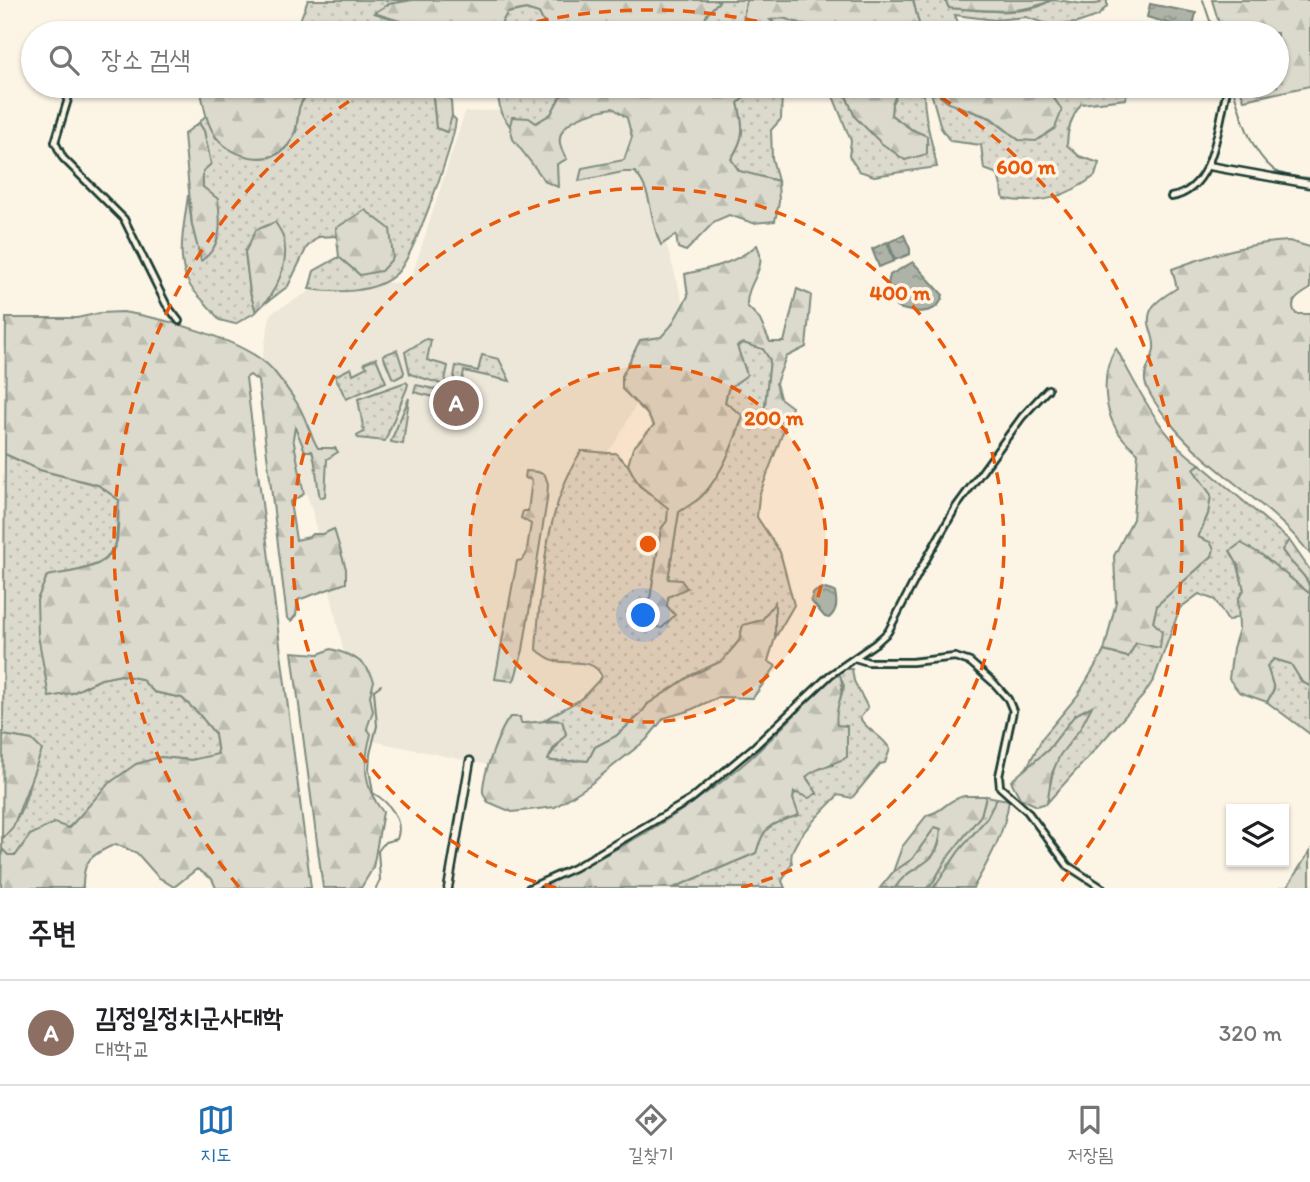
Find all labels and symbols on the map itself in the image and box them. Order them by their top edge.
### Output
text: 600 m [996,154,1056,179]
text: 400 m [870,280,931,305]
pin: A [433,377,479,429]
text: 200 m [744,405,804,430]
centre of rings [636,532,660,556]
your location [626,598,660,632]

